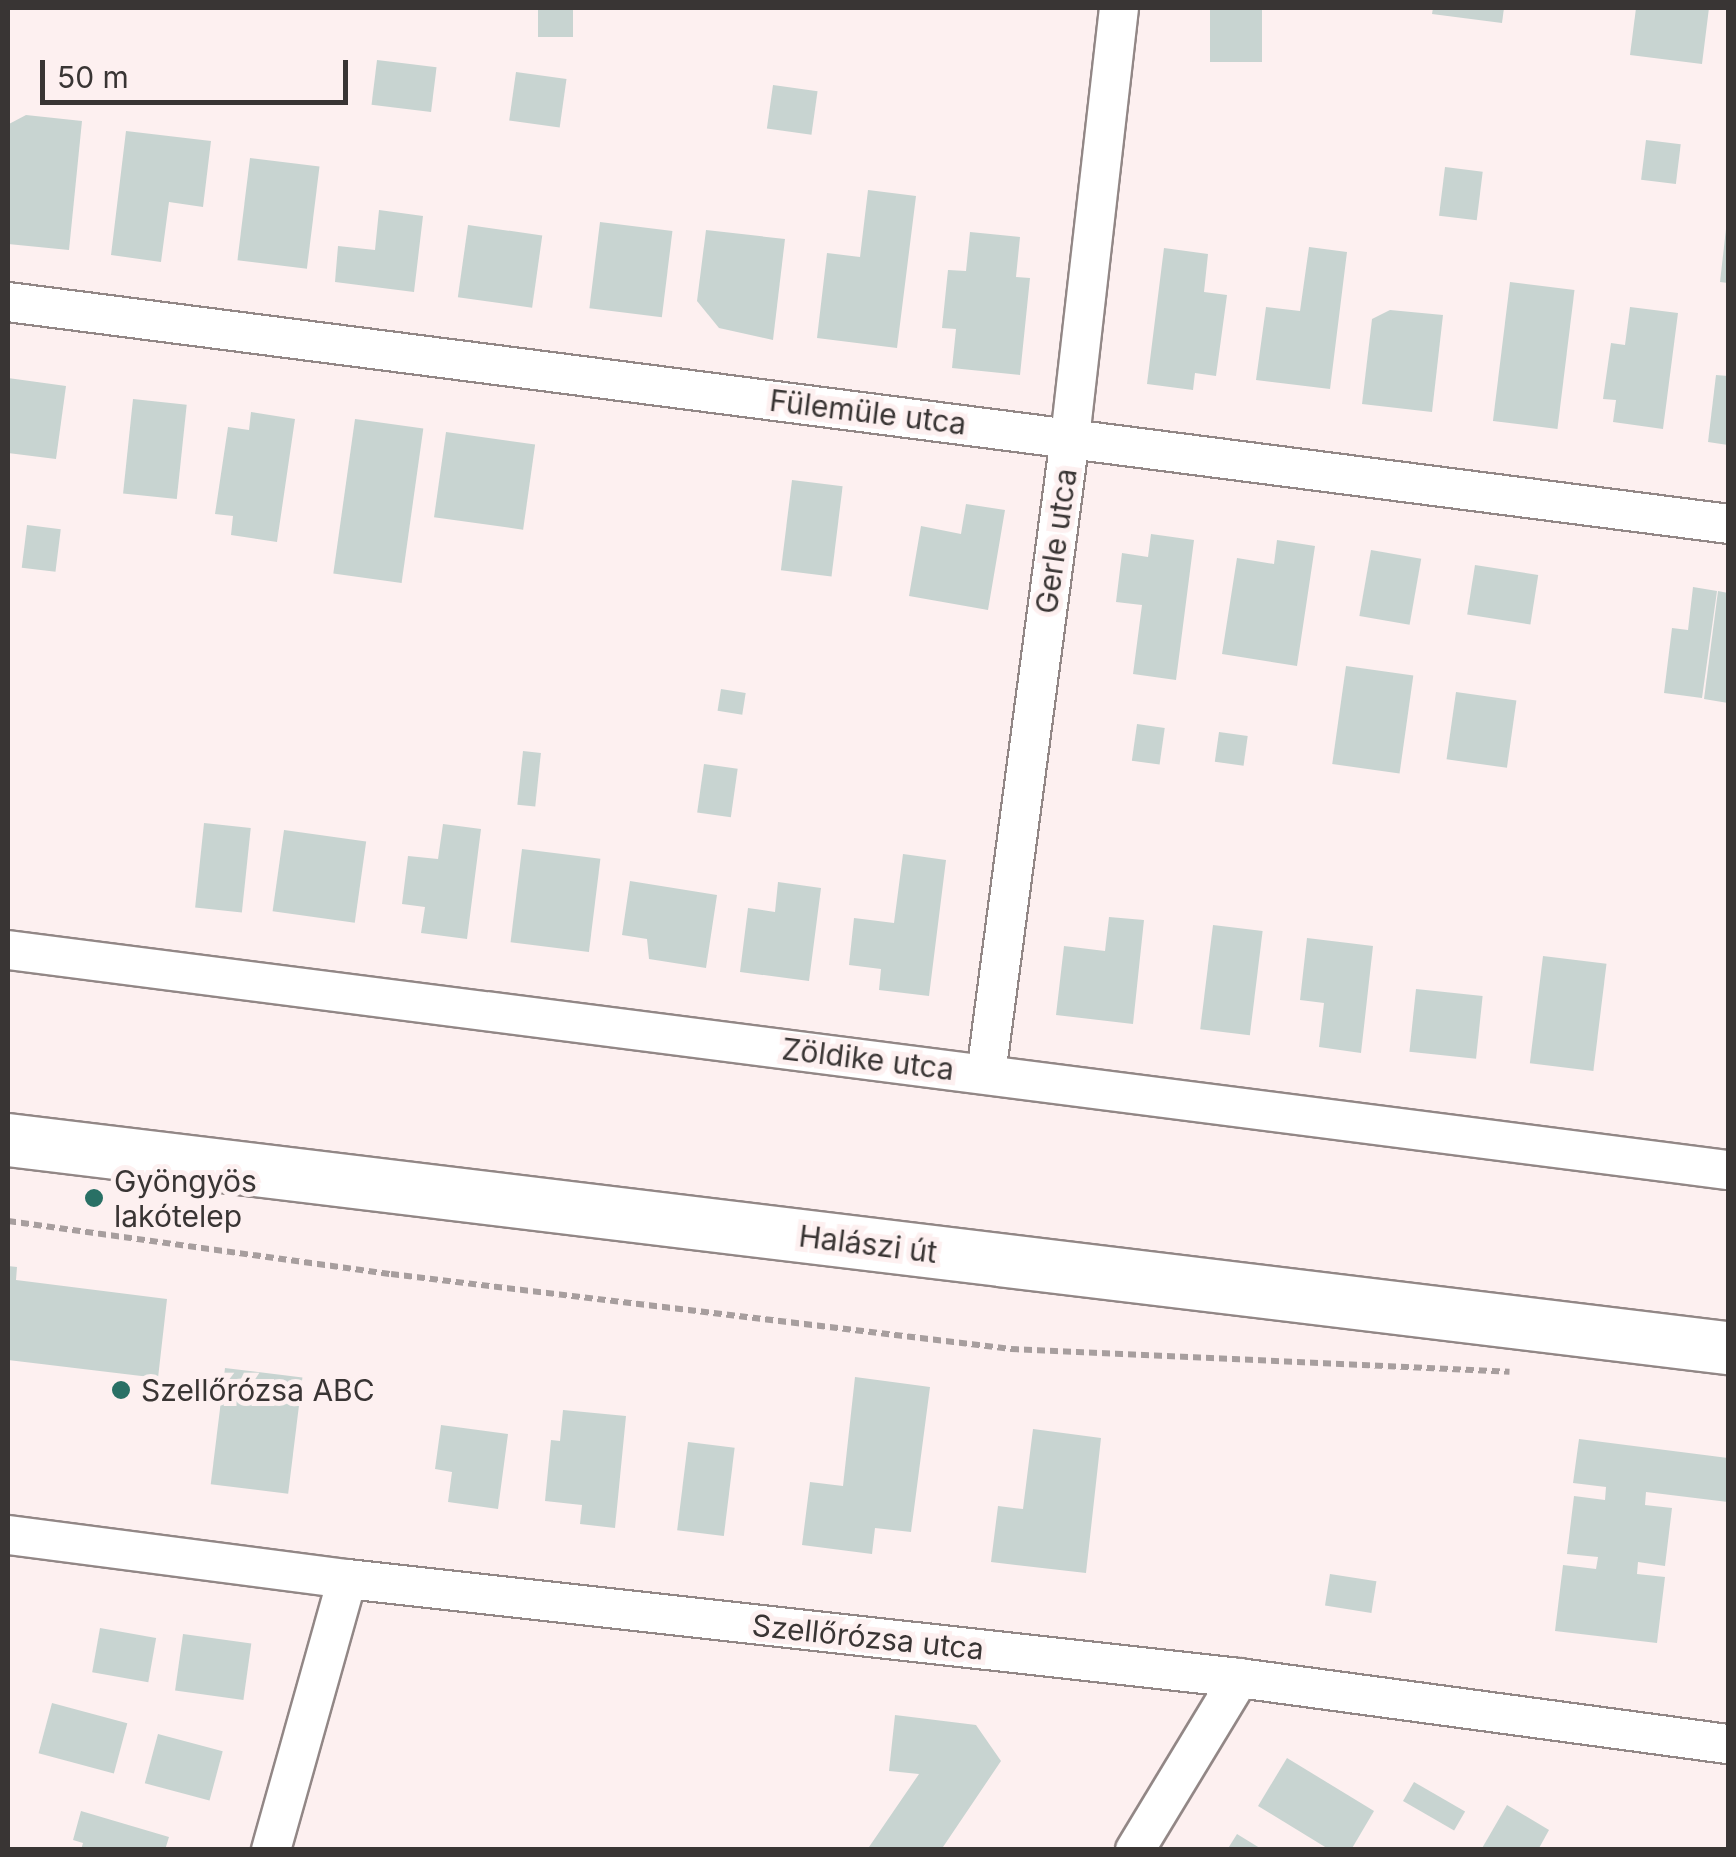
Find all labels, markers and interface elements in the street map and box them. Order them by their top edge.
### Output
scale bar [45,40,352,102]
text: 50 m [57,59,129,95]
street label: Fülemüle utca [768,382,968,442]
street label: Gerle utca [1028,466,1084,616]
street label: Zöldike utca [780,1031,956,1087]
place label: Gyöngyös lakótelep [114,1163,257,1234]
marker: Gyöngyös lakótelep [83,1187,105,1209]
street label: Halászi út [797,1218,939,1270]
place label: Szellőrózsa ABC [141,1372,375,1408]
marker: Szellőrózsa ABC [110,1379,132,1401]
street label: Szellőrózsa utca [750,1607,986,1667]

